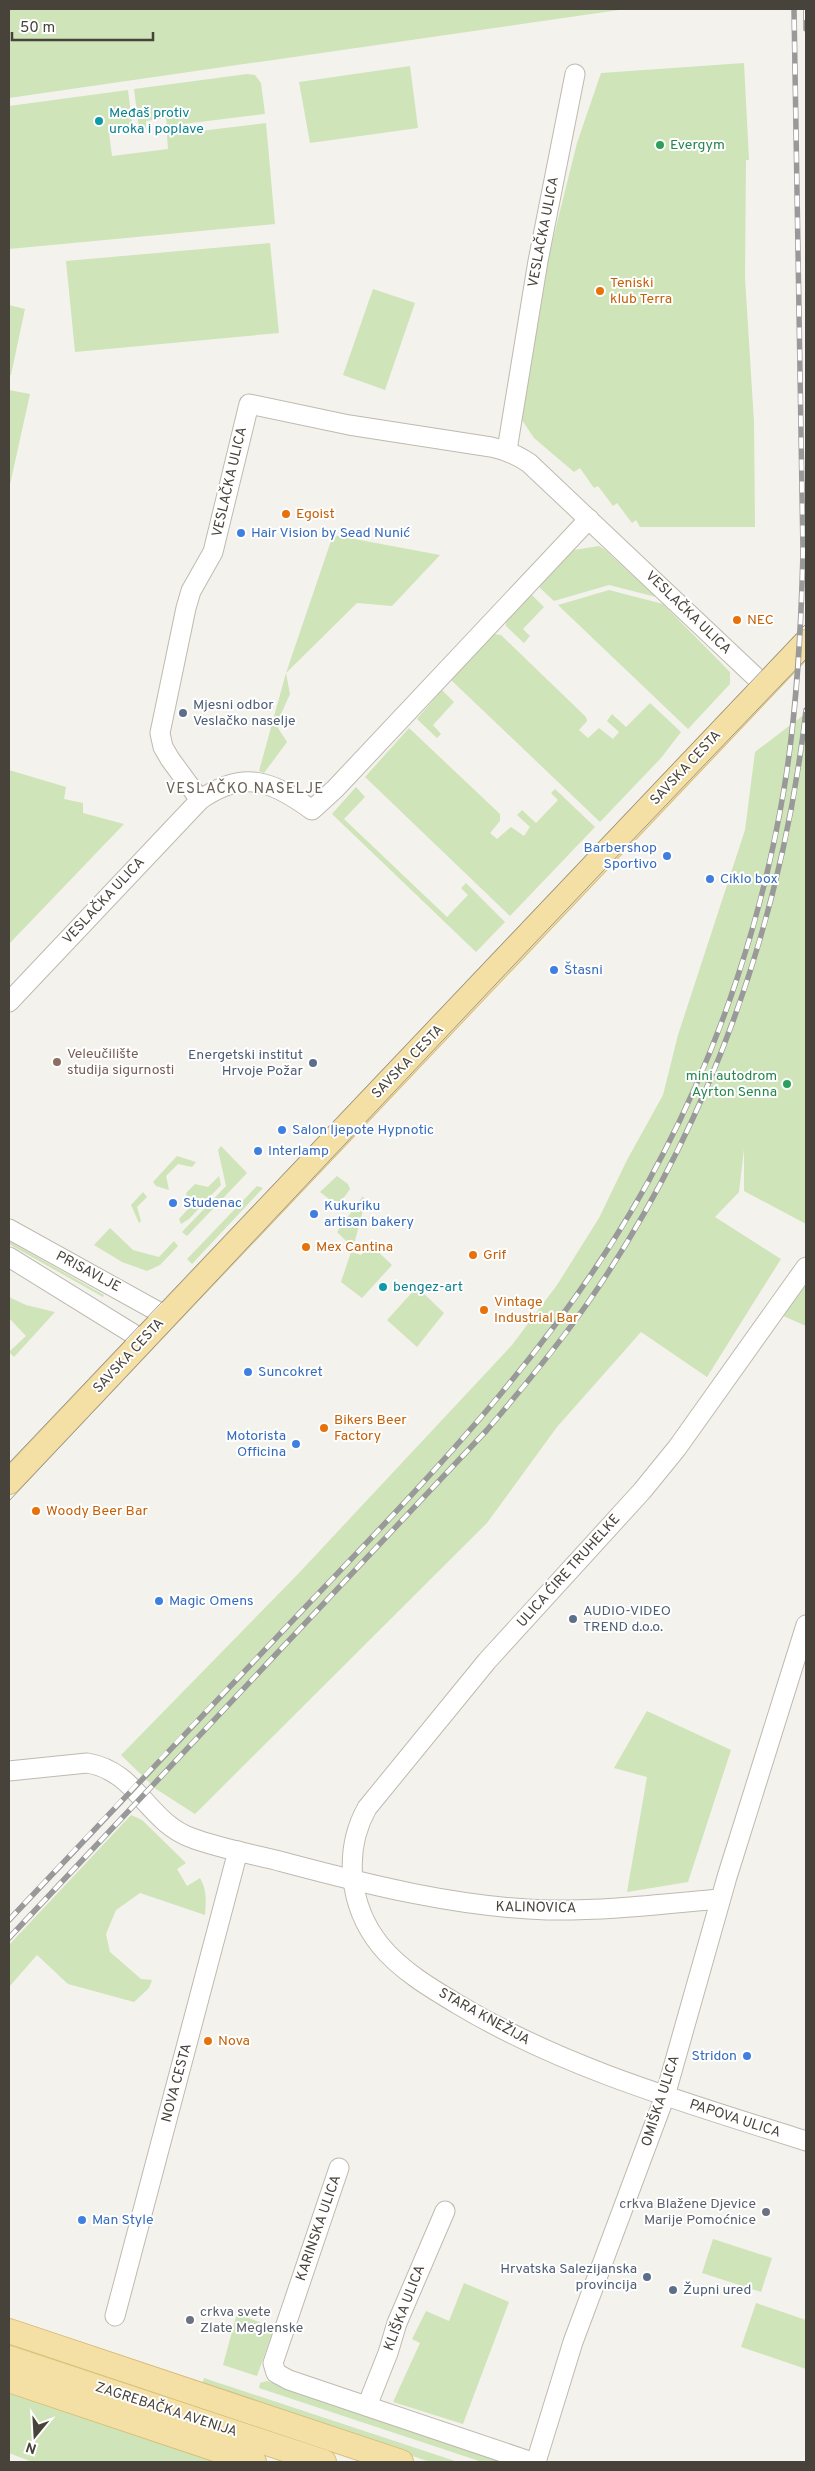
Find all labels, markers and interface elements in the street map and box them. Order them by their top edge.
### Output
scale bar [12,10,154,42]
text: 50 m [20,19,55,38]
place label: Međaš protiv uroka i poplave [109,105,204,138]
marker: Međaš protiv uroka i poplave [93,115,105,127]
place label: Evergym [670,137,725,154]
marker: Evergym [654,139,666,151]
street label: VESLAČKA ULICA [524,175,563,289]
place label: Teniski klub Terra [610,275,672,308]
marker: Teniski klub Terra [594,285,606,297]
street label: VESLAČKA ULICA [208,425,251,539]
place label: Egoist [296,506,335,523]
marker: Egoist [280,508,292,520]
place label: Hair Vision by Sead Nunić [251,525,410,542]
marker: Hair Vision by Sead Nunić [235,527,247,539]
street label: VESLAČKA ULICA [642,567,735,658]
place label: NEC [747,612,774,629]
marker: NEC [731,614,743,626]
place label: Mjesni odbor Veslačko naselje [193,697,296,730]
marker: Mjesni odbor Veslačko naselje [177,707,189,719]
street label: SAVSKA CESTA [647,727,725,809]
district label: VESLAČKO NASELJE [166,778,324,799]
place label: Barbershop Sportivo [583,840,657,873]
marker: Barbershop Sportivo [661,850,673,862]
street label: VESLAČKA ULICA [59,853,149,948]
place label: Ciklo box [720,871,778,888]
marker: Ciklo box [704,873,716,885]
place label: Štasni [564,961,603,979]
marker: Štasni [548,964,560,976]
street label: SAVSKA CESTA [368,1022,448,1102]
place label: Veleučilište studija sigurnosti [67,1046,174,1079]
place label: Energetski institut Hrvoje Požar [188,1047,304,1080]
marker: Veleučilište studija sigurnosti [51,1056,63,1068]
marker: Energetski institut Hrvoje Požar [307,1057,319,1069]
place label: mini autodrom Ayrton Senna [686,1068,777,1101]
marker: mini autodrom Ayrton Senna [781,1078,793,1090]
place label: Salon ljepote Hypnotic [292,1122,434,1139]
marker: Salon ljepote Hypnotic [276,1124,288,1136]
place label: Interlamp [268,1143,329,1160]
marker: Interlamp [252,1145,264,1157]
place label: Studenac [183,1195,242,1212]
marker: Studenac [167,1197,179,1209]
place label: Kukuriku artisan bakery [324,1198,414,1231]
marker: Kukuriku artisan bakery [308,1208,320,1220]
place label: Mex Cantina [316,1239,393,1256]
marker: Mex Cantina [300,1241,312,1253]
place label: Grif [483,1247,507,1264]
street label: PRISAVLJE [53,1248,123,1296]
marker: Grif [467,1249,479,1261]
place label: bengez-art [393,1279,463,1296]
marker: bengez-art [377,1281,389,1293]
place label: Vintage Industrial Bar [494,1294,579,1327]
marker: Vintage Industrial Bar [478,1304,490,1316]
street label: SAVSKA CESTA [90,1315,168,1397]
place label: Suncokret [258,1364,323,1381]
marker: Suncokret [242,1366,254,1378]
place label: Bikers Beer Factory [334,1412,407,1445]
marker: Bikers Beer Factory [318,1422,330,1434]
place label: Motorista Officina [226,1428,286,1461]
marker: Motorista Officina [290,1438,302,1450]
place label: Woody Beer Bar [46,1503,148,1520]
marker: Woody Beer Bar [30,1505,42,1517]
street label: ULICA ĆIRE TRUHELKE [513,1510,624,1631]
place label: Magic Omens [169,1593,254,1610]
marker: Magic Omens [153,1595,165,1607]
place label: AUDIO-VIDEO TREND d.o.o. [583,1603,671,1636]
marker: AUDIO-VIDEO TREND d.o.o. [567,1613,579,1625]
street label: KALINOVICA [495,1899,577,1917]
street label: STARA KNEŽIJA [435,1984,533,2049]
place label: Nova [218,2033,250,2050]
marker: Nova [202,2035,214,2047]
street label: NOVA CESTA [158,2042,196,2124]
place label: Stridon [692,2048,737,2065]
marker: Stridon [741,2050,753,2062]
street label: OMIŠKA ULICA [637,2053,684,2149]
street label: PAPOVA ULICA [687,2096,783,2142]
street label: KARINSKA ULICA [293,2173,345,2283]
place label: crkva Blažene Djevice Marije Pomoćnice [619,2196,756,2229]
marker: crkva Blažene Djevice Marije Pomoćnice [760,2206,772,2218]
place label: Man Style [92,2212,153,2229]
marker: Man Style [76,2214,88,2226]
place label: Hrvatska Salezijanska provincija [500,2261,637,2294]
street label: KLIŠKA ULICA [380,2262,429,2353]
marker: Hrvatska Salezijanska provincija [641,2271,653,2283]
place label: Župni ured [683,2281,751,2299]
marker: Župni ured [667,2284,679,2296]
place label: crkva svete Zlate Meglenske [200,2304,303,2337]
marker: crkva svete Zlate Meglenske [184,2314,196,2326]
street label: ZAGREBAČKA AVENIJA [93,2378,239,2441]
north arrow [10,2411,60,2461]
text: N [24,2437,39,2457]

